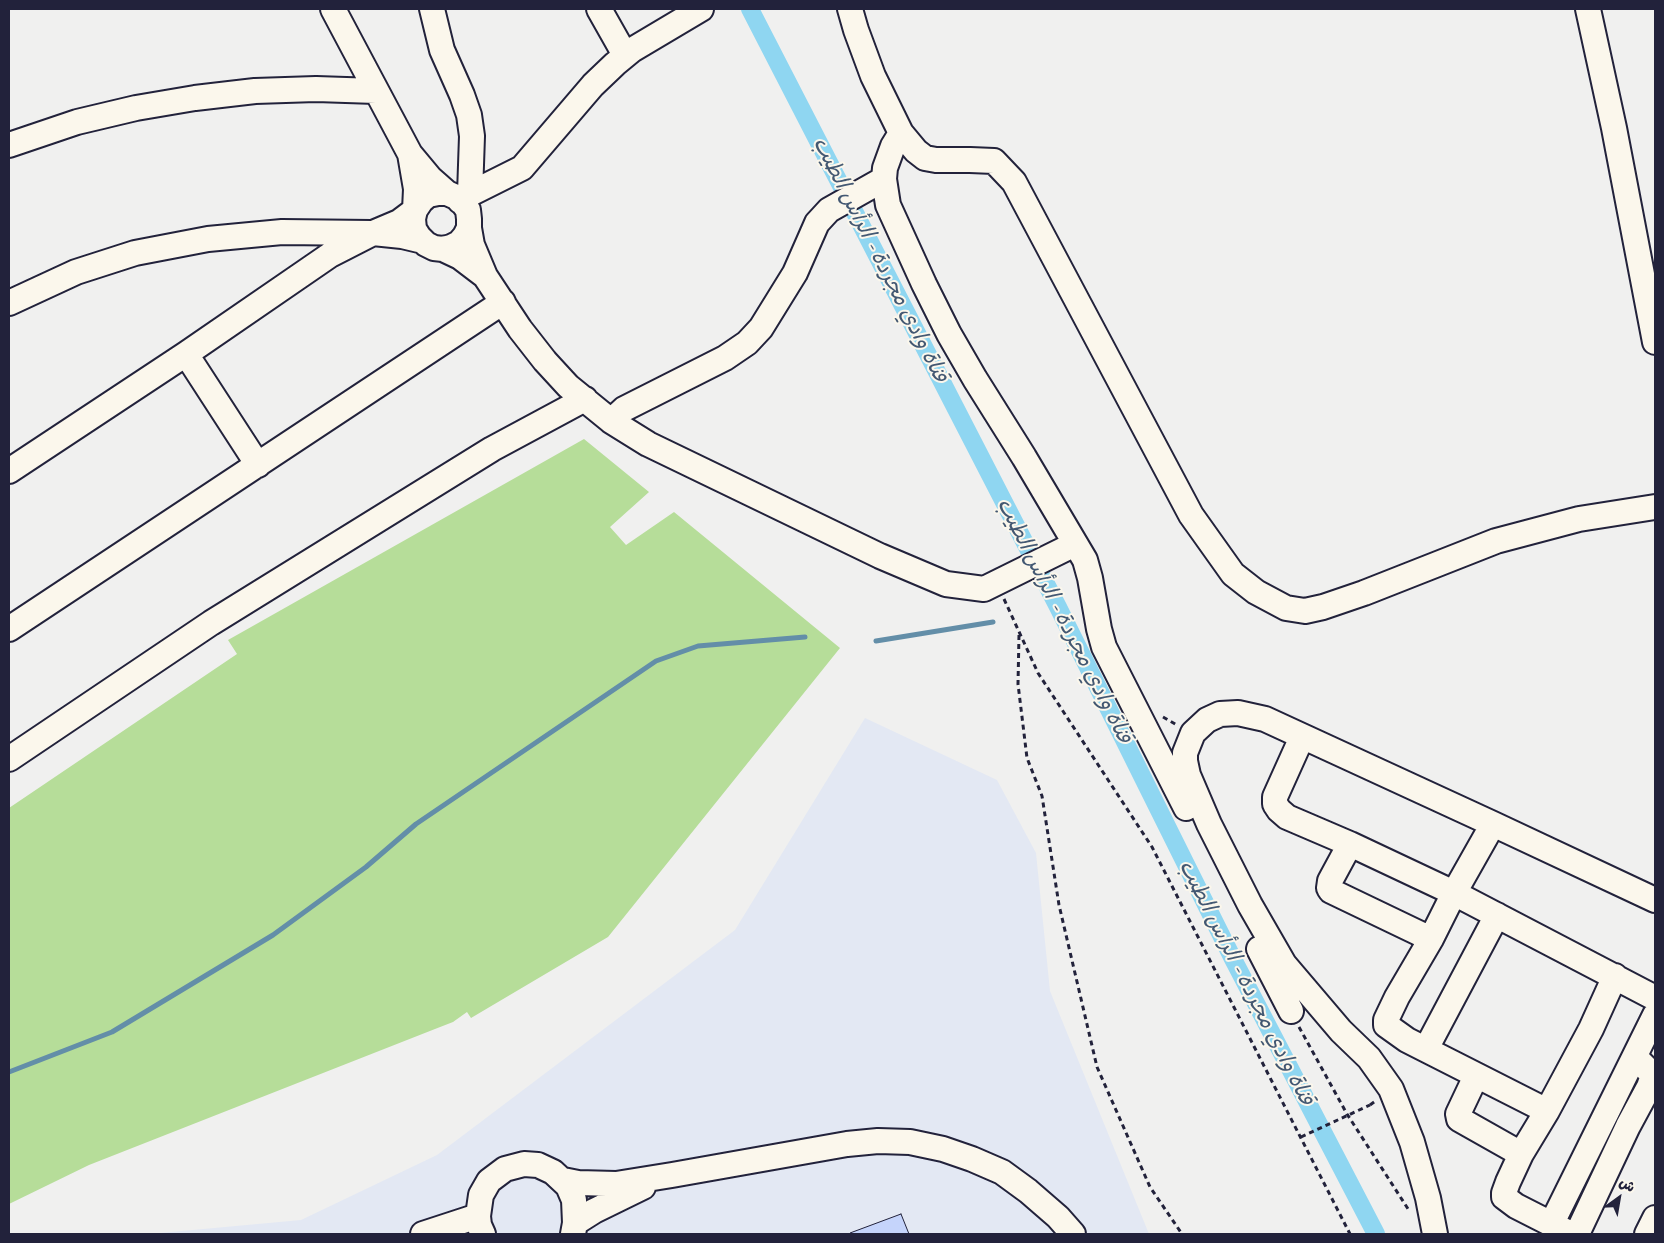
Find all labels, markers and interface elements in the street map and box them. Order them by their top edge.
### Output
water label: قناة وادي مجردة - الرأس الطيب [807,133,953,387]
water label: قناة وادي مجردة - الرأس الطيب [991,494,1137,748]
water label: قناة وادي مجردة - الرأس الطيب [1173,856,1319,1110]
north arrow [1594,1173,1644,1223]
text: ش [1616,1174,1638,1196]

